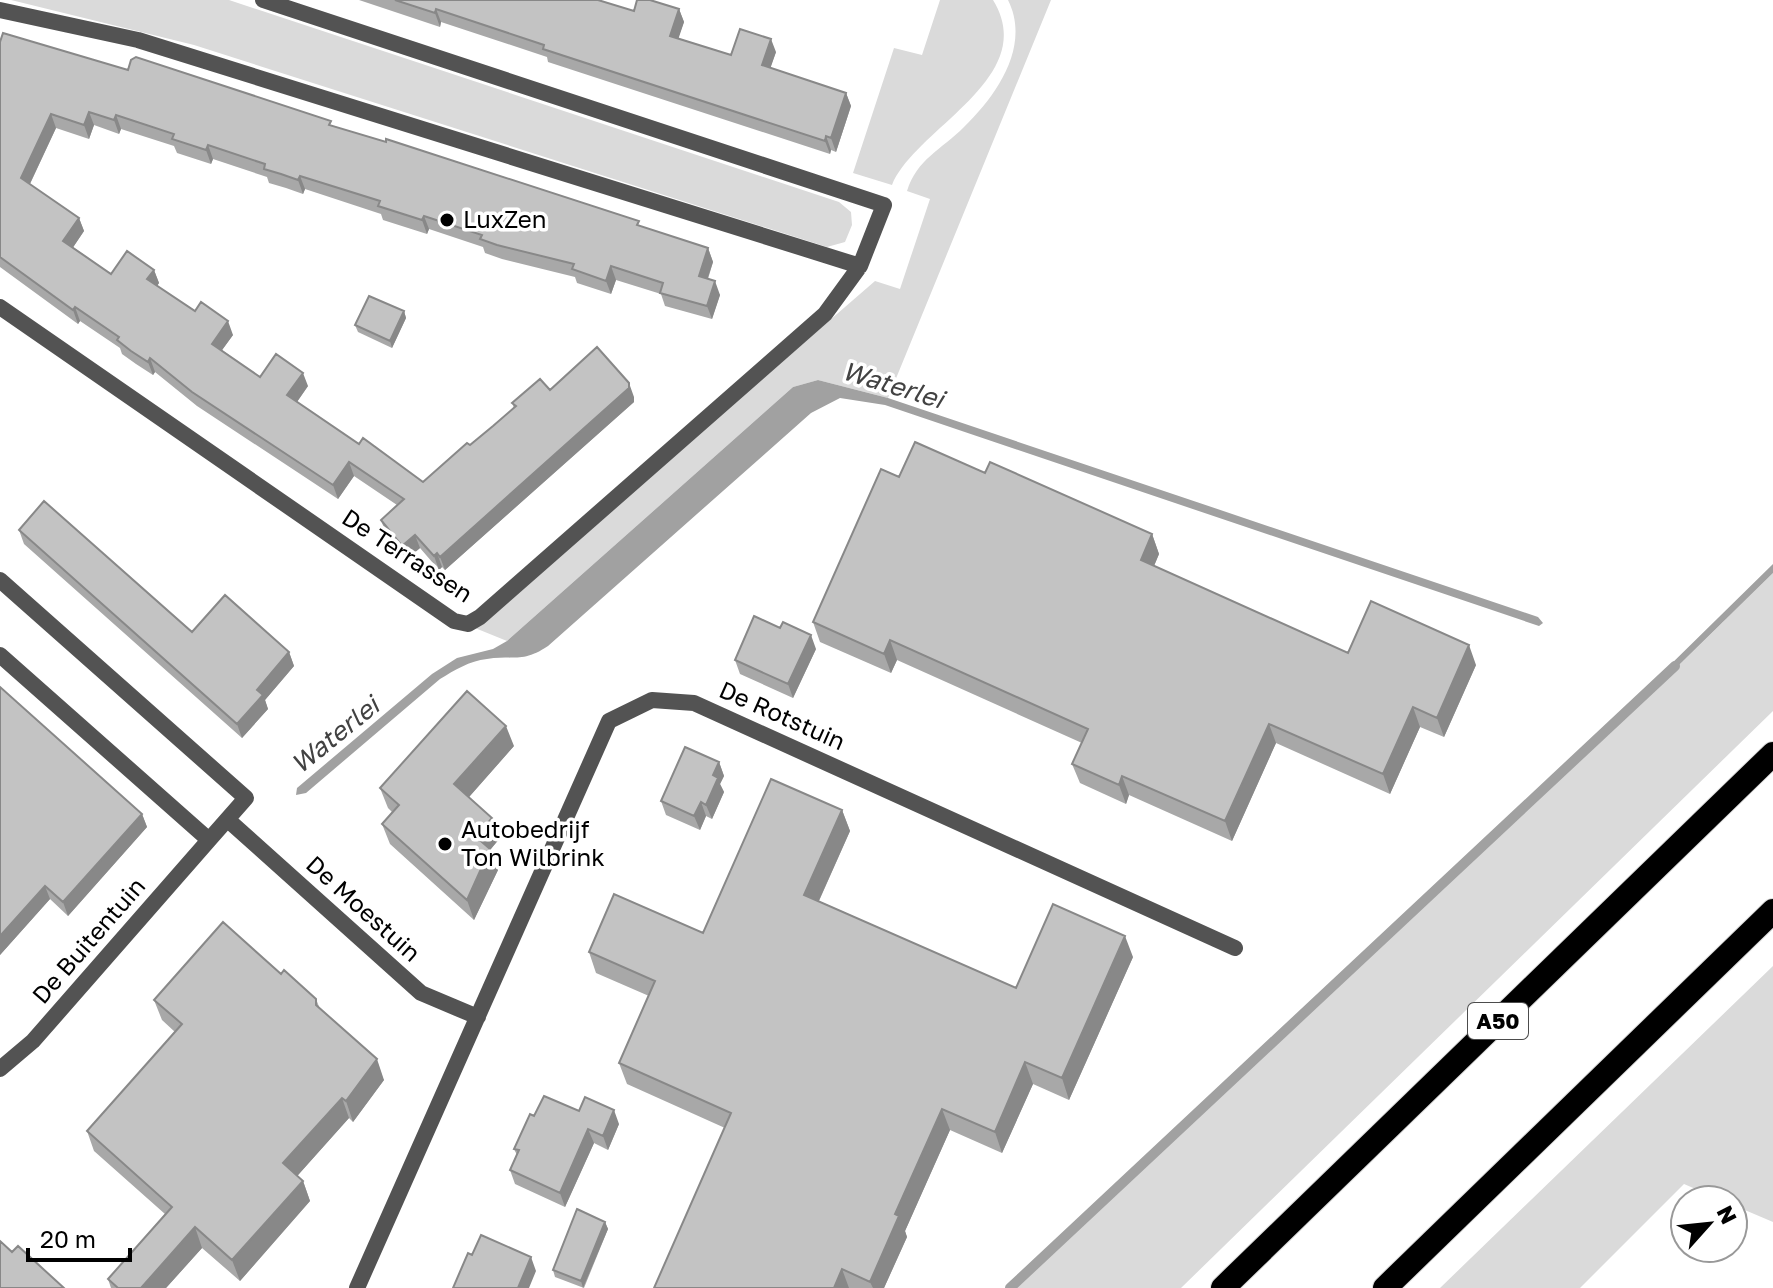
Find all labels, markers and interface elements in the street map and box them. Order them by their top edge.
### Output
place label: LuxZen [463,204,547,233]
marker: LuxZen [438,211,456,229]
water label: Waterlei [839,354,950,415]
street label: De Terrassen [337,502,478,608]
street label: De Rotstuin [715,674,850,755]
water label: Waterlei [284,688,387,779]
place label: Autobedrijf Ton Wilbrink [461,814,605,871]
marker: Autobedrijf Ton Wilbrink [436,835,454,853]
street label: De Moestuin [301,849,427,967]
street label: De Buitentuin [25,871,150,1009]
road number: A50 [1468,1003,1528,1039]
north arrow [1669,1184,1749,1264]
text: N [1711,1201,1743,1228]
scale bar [28,1212,130,1262]
text: 20 m [40,1224,96,1253]

